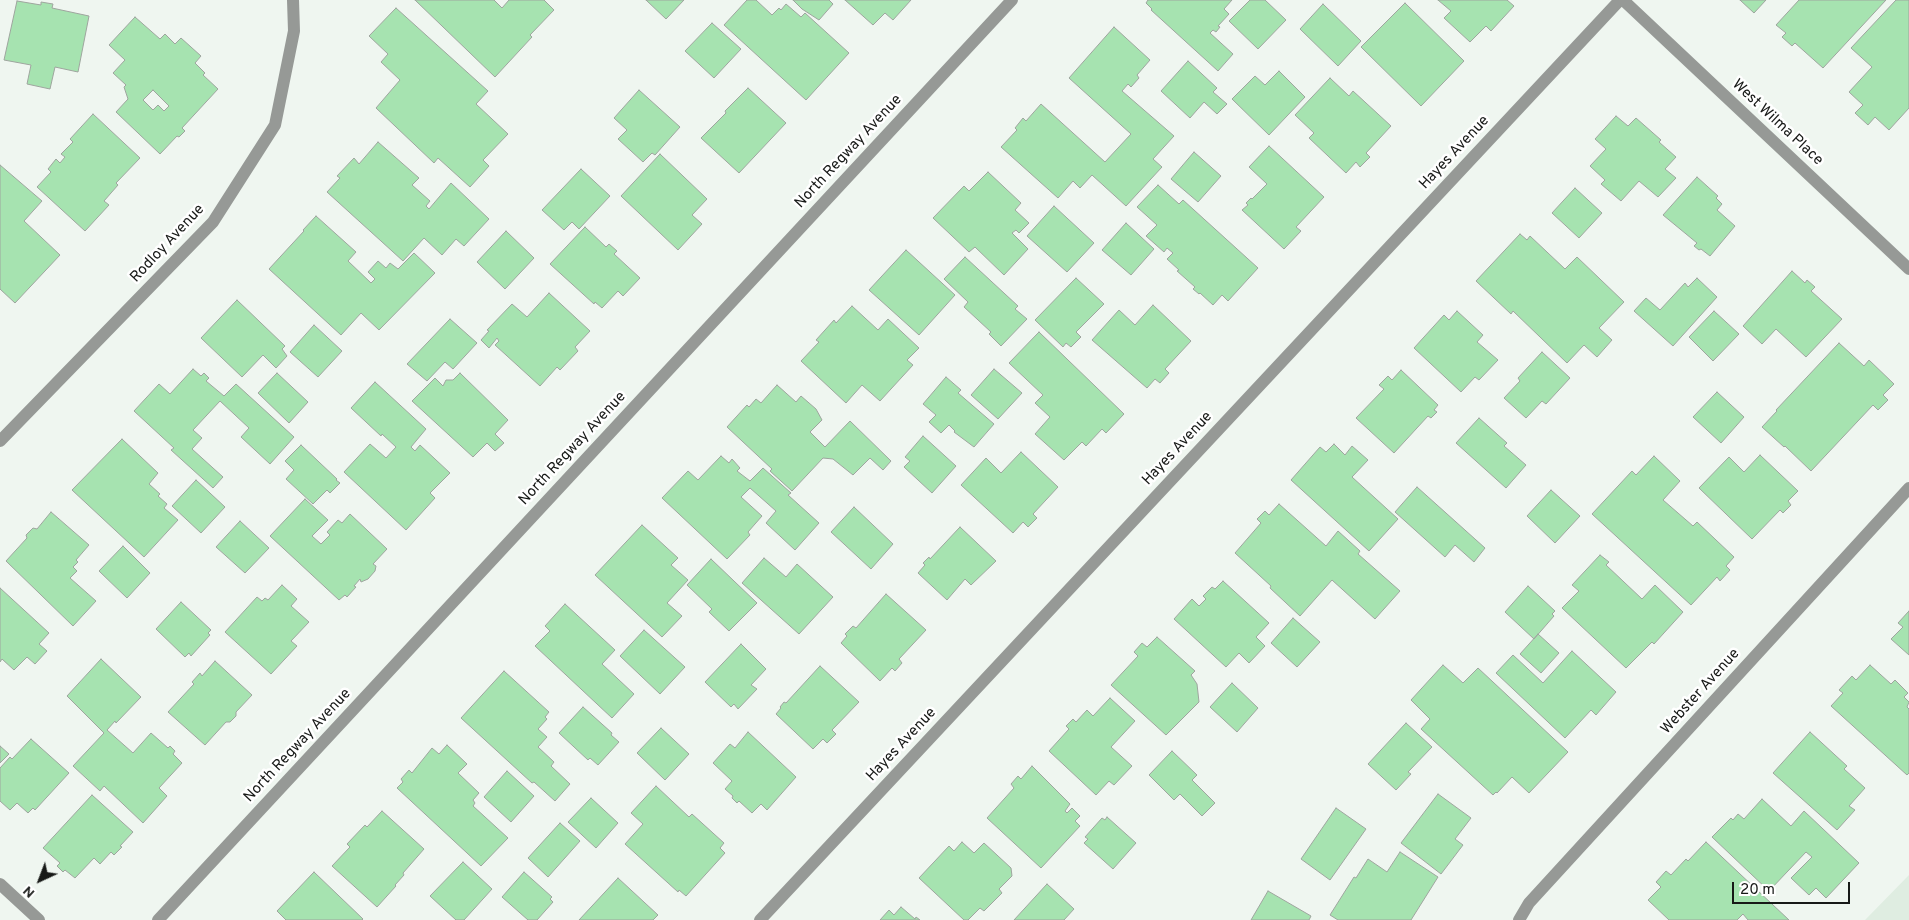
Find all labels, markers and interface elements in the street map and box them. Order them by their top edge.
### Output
street label: West Wilma Place [1728,76,1826,170]
street label: North Regway Avenue [792,91,906,213]
street label: Hayes Avenue [1416,112,1494,194]
street label: Rodloy Avenue [127,201,209,287]
street label: North Regway Avenue [516,388,630,510]
street label: Hayes Avenue [1139,408,1217,490]
street label: Webster Avenue [1658,646,1744,738]
street label: North Regway Avenue [241,685,355,807]
street label: Hayes Avenue [863,704,941,786]
north arrow [15,855,65,905]
scale bar [1734,872,1852,904]
text: 20 m [1740,881,1775,900]
text: N [20,882,39,901]

